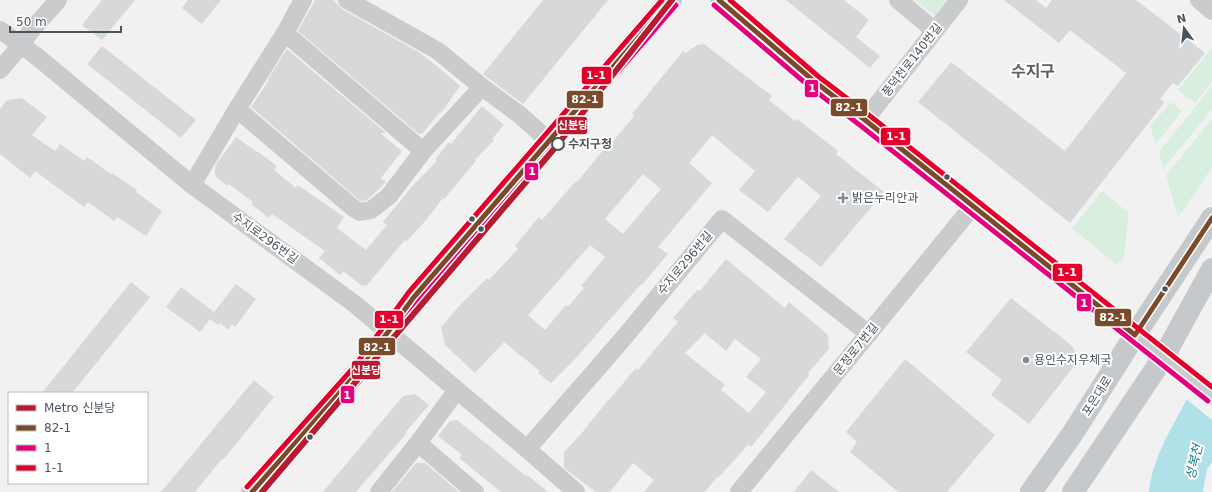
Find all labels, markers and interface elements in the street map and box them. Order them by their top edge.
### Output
scale bar [10,8,121,34]
north arrow [1164,8,1204,48]
text: N [1175,11,1188,26]
text: 50 m [16,15,47,29]
street label: 풍덕천로140번길 [879,21,945,99]
district label: 수지구 [1011,62,1055,81]
line badge: 1-1 [581,66,612,85]
text: 1-1 [586,69,606,82]
line badge: 1 [804,79,819,98]
text: 1 [808,82,816,95]
line badge: 82-1 [566,90,604,109]
text: 82-1 [571,93,599,106]
line badge: 82-1 [830,98,868,117]
text: 82-1 [835,101,863,114]
line badge: 신분당 [557,116,588,135]
text: 신분당 [558,119,588,132]
line badge: 1-1 [880,127,911,146]
text: 1-1 [886,130,906,143]
marker: 수지구청 [551,137,565,151]
place label: 수지구청 [568,137,612,151]
line badge: 1 [524,162,539,181]
text: 1 [528,165,536,178]
unlabelled marker [942,172,952,182]
place label: 밝은누리안과 [852,191,918,205]
marker: 밝은누리안과 [837,192,849,204]
street label: 수지로296번길 [229,209,301,267]
unlabelled marker [467,214,477,224]
unlabelled marker [476,224,486,234]
street label: 수지로296번길 [655,229,715,297]
line badge: 1-1 [1052,263,1083,282]
text: 1-1 [1057,266,1077,279]
unlabelled marker [1160,284,1170,294]
line badge: 1 [1076,293,1092,312]
text: 1 [1080,297,1088,310]
line badge: 82-1 [1094,308,1132,327]
line badge: 1-1 [374,310,404,329]
text: 82-1 [1099,311,1127,324]
text: 1-1 [379,313,399,326]
street label: 문정로7번길 [831,320,881,378]
line badge: 82-1 [358,337,396,356]
text: 82-1 [363,341,391,354]
place label: 용인수지우체국 [1034,353,1111,367]
marker: 용인수지우체국 [1021,355,1031,365]
line badge: 신분당 [351,360,381,380]
text: 신분당 [351,364,381,377]
street label: 포은대로 [1079,374,1115,418]
line badge: 1 [340,385,355,404]
text: 1 [343,389,351,402]
legend [8,392,148,484]
text: Metro 신분당 [44,401,115,415]
text: 82-1 [44,421,71,435]
unlabelled marker [305,432,315,442]
text: 1 [44,441,52,455]
water label: 성복천 [1183,442,1206,481]
text: 1-1 [44,461,64,475]

